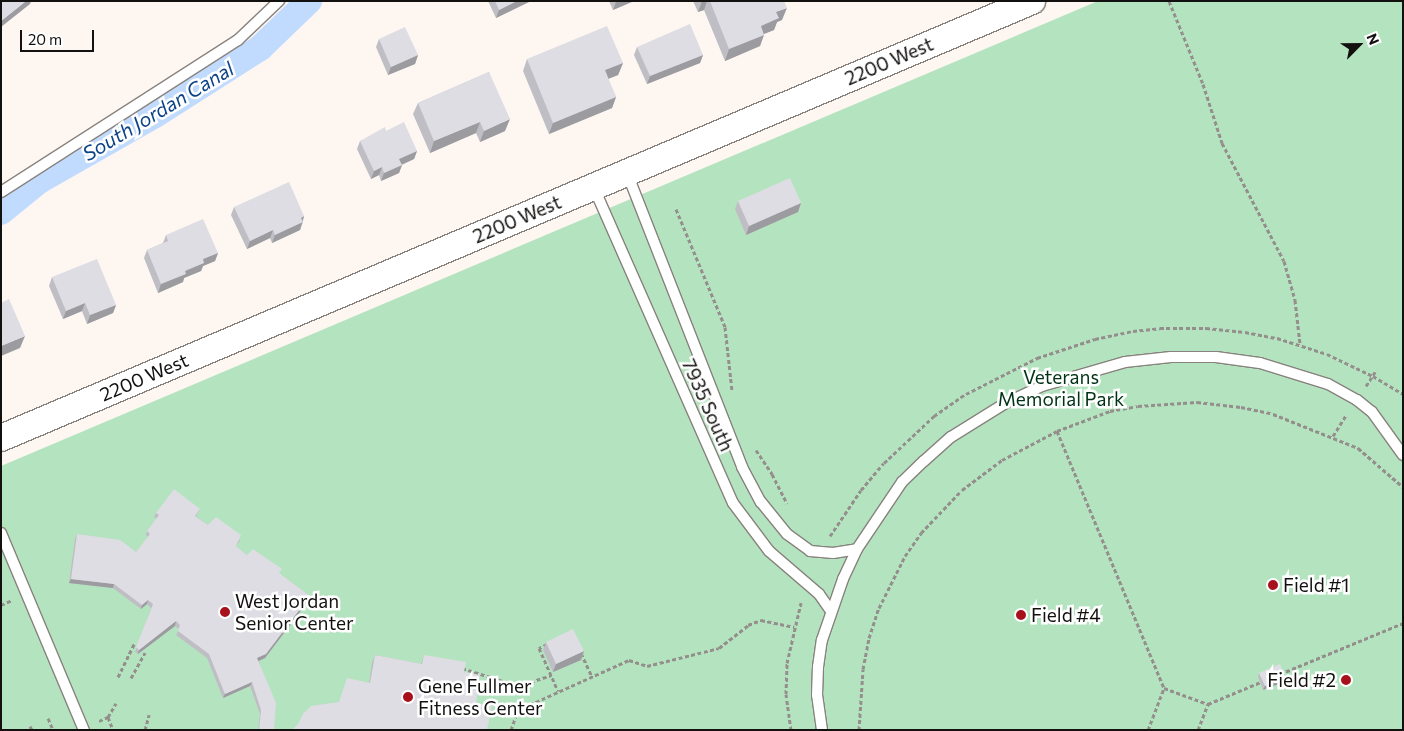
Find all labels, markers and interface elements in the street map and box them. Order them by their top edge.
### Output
scale bar [22,20,96,52]
north arrow [1334,20,1384,70]
text: 20 m [28,30,62,48]
text: N [1363,31,1383,47]
street label: 2200 West [841,32,937,90]
water label: South Jordan Canal [78,56,238,166]
street label: 2200 West [469,190,565,248]
street label: 2200 West [96,348,192,406]
street label: 7935 South [678,355,738,455]
park label: Veterans Memorial Park [998,366,1124,410]
place label: Field #1 [1283,574,1349,596]
marker: Field #1 [1267,579,1279,591]
place label: West Jordan Senior Center [235,590,354,634]
place label: Field #4 [1031,604,1101,626]
marker: West Jordan Senior Center [219,606,231,618]
marker: Field #4 [1015,609,1027,621]
place label: Field #2 [1267,669,1336,691]
marker: Field #2 [1340,674,1352,686]
place label: Gene Fullmer Fitness Center [418,675,543,719]
marker: Gene Fullmer Fitness Center [402,691,414,703]

